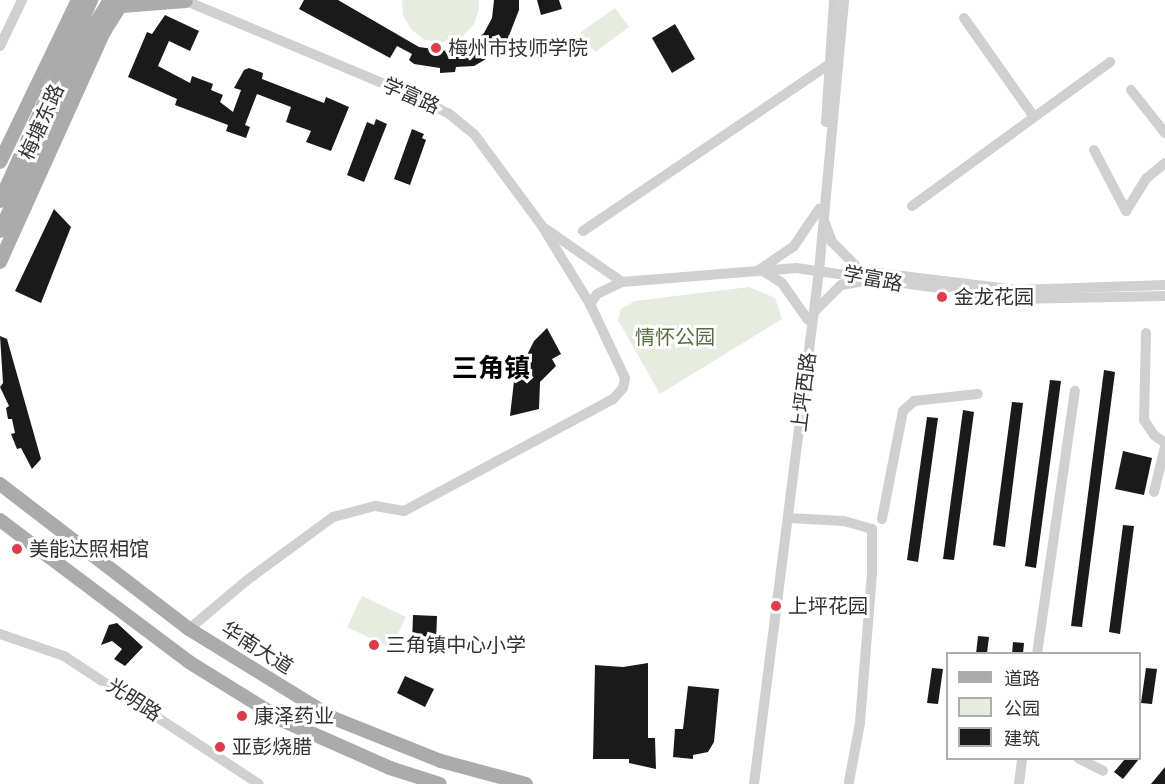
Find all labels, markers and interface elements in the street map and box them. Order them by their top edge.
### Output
place label: 梅州市技师学院 [448,36,588,60]
marker: 梅州市技师学院 [429,41,443,55]
street label: 学富路 [379,73,443,119]
street label: 梅塘东路 [15,81,69,163]
street label: 学富路 [841,261,905,297]
place label: 金龙花园 [954,285,1034,309]
marker: 金龙花园 [935,290,949,304]
park label: 情怀公园 [635,325,715,349]
street label: 上坪西路 [787,351,821,433]
district label: 三角镇 [452,353,530,385]
place label: 美能达照相馆 [29,537,149,561]
marker: 美能达照相馆 [10,542,24,556]
place label: 上坪花园 [788,594,868,618]
marker: 上坪花园 [769,599,783,613]
street label: 华南大道 [217,617,297,679]
place label: 三角镇中心小学 [386,633,526,657]
marker: 三角镇中心小学 [367,638,381,652]
legend [946,652,1141,760]
text: 道路 [1004,668,1040,690]
street label: 光明路 [102,674,166,726]
text: 公园 [1004,698,1040,720]
place label: 康泽药业 [254,704,334,728]
marker: 康泽药业 [235,709,249,723]
text: 建筑 [1004,728,1040,750]
place label: 亚彭烧腊 [232,735,312,759]
marker: 亚彭烧腊 [213,740,227,754]

